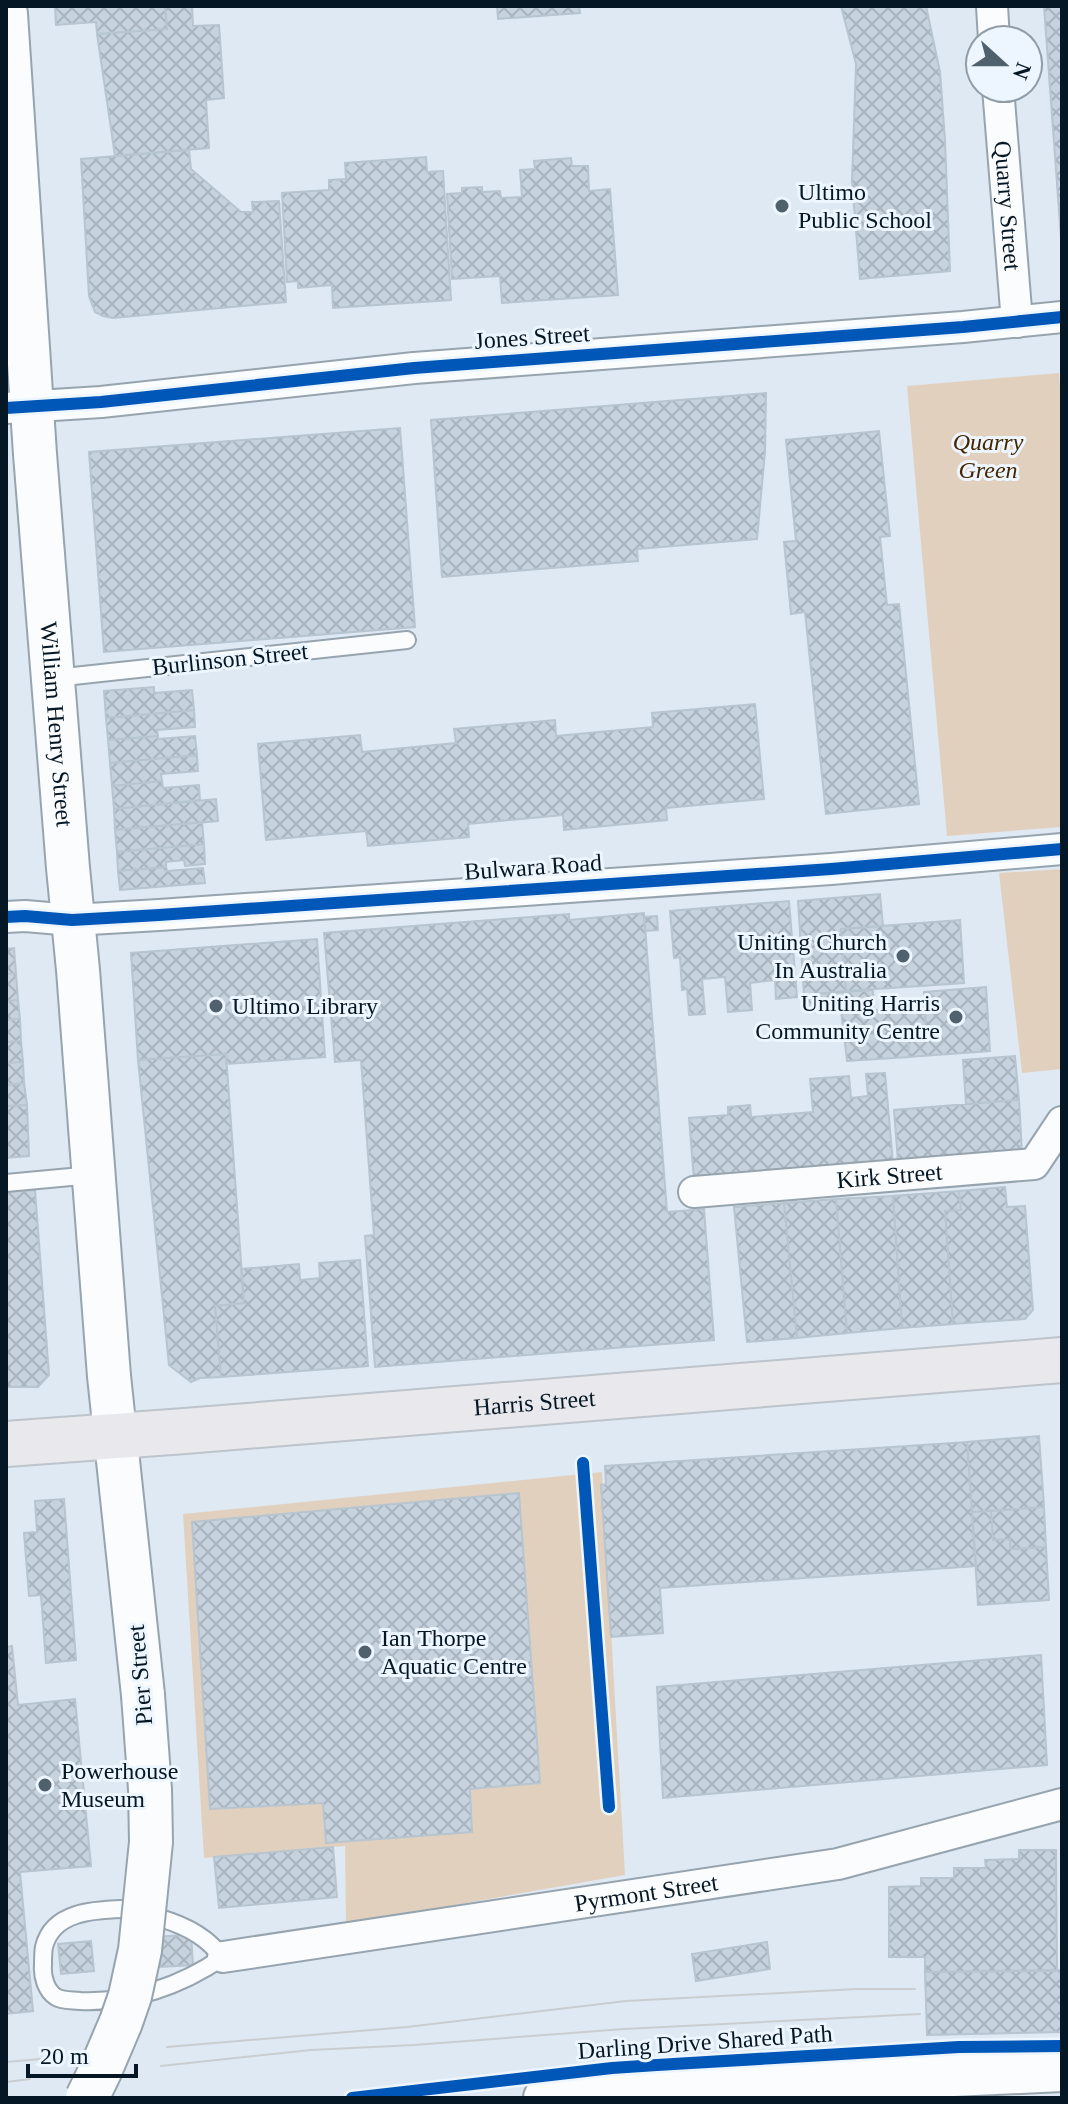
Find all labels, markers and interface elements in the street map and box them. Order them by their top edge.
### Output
north arrow [964,24,1044,104]
text: N [1008,59,1037,83]
street label: Quarry Street [989,140,1026,272]
place label: Ultimo Public School [798,179,932,233]
marker: Ultimo Public School [773,197,791,215]
street label: Jones Street [474,320,591,354]
park label: Quarry Green [953,429,1024,483]
street label: William Henry Street [35,621,78,828]
street label: Burlinson Street [151,638,310,680]
street label: Bulwara Road [463,849,603,885]
place label: Uniting Church In Australia [737,929,887,983]
marker: Uniting Church In Australia [894,947,912,965]
place label: Uniting Harris Community Centre [755,990,940,1044]
place label: Ultimo Library [232,993,378,1019]
marker: Ultimo Library [207,997,225,1015]
marker: Uniting Harris Community Centre [947,1008,965,1026]
street label: Kirk Street [835,1159,944,1193]
street label: Harris Street [473,1385,597,1421]
street label: Pier Street [123,1623,157,1726]
place label: Ian Thorpe Aquatic Centre [381,1625,527,1679]
marker: Ian Thorpe Aquatic Centre [356,1643,374,1661]
place label: Powerhouse Museum [61,1758,178,1812]
marker: Powerhouse Museum [36,1776,54,1794]
street label: Pyrmont Street [573,1869,720,1917]
street label: Darling Drive Shared Path [577,2020,833,2064]
scale bar [28,2028,136,2078]
text: 20 m [40,2043,89,2069]

